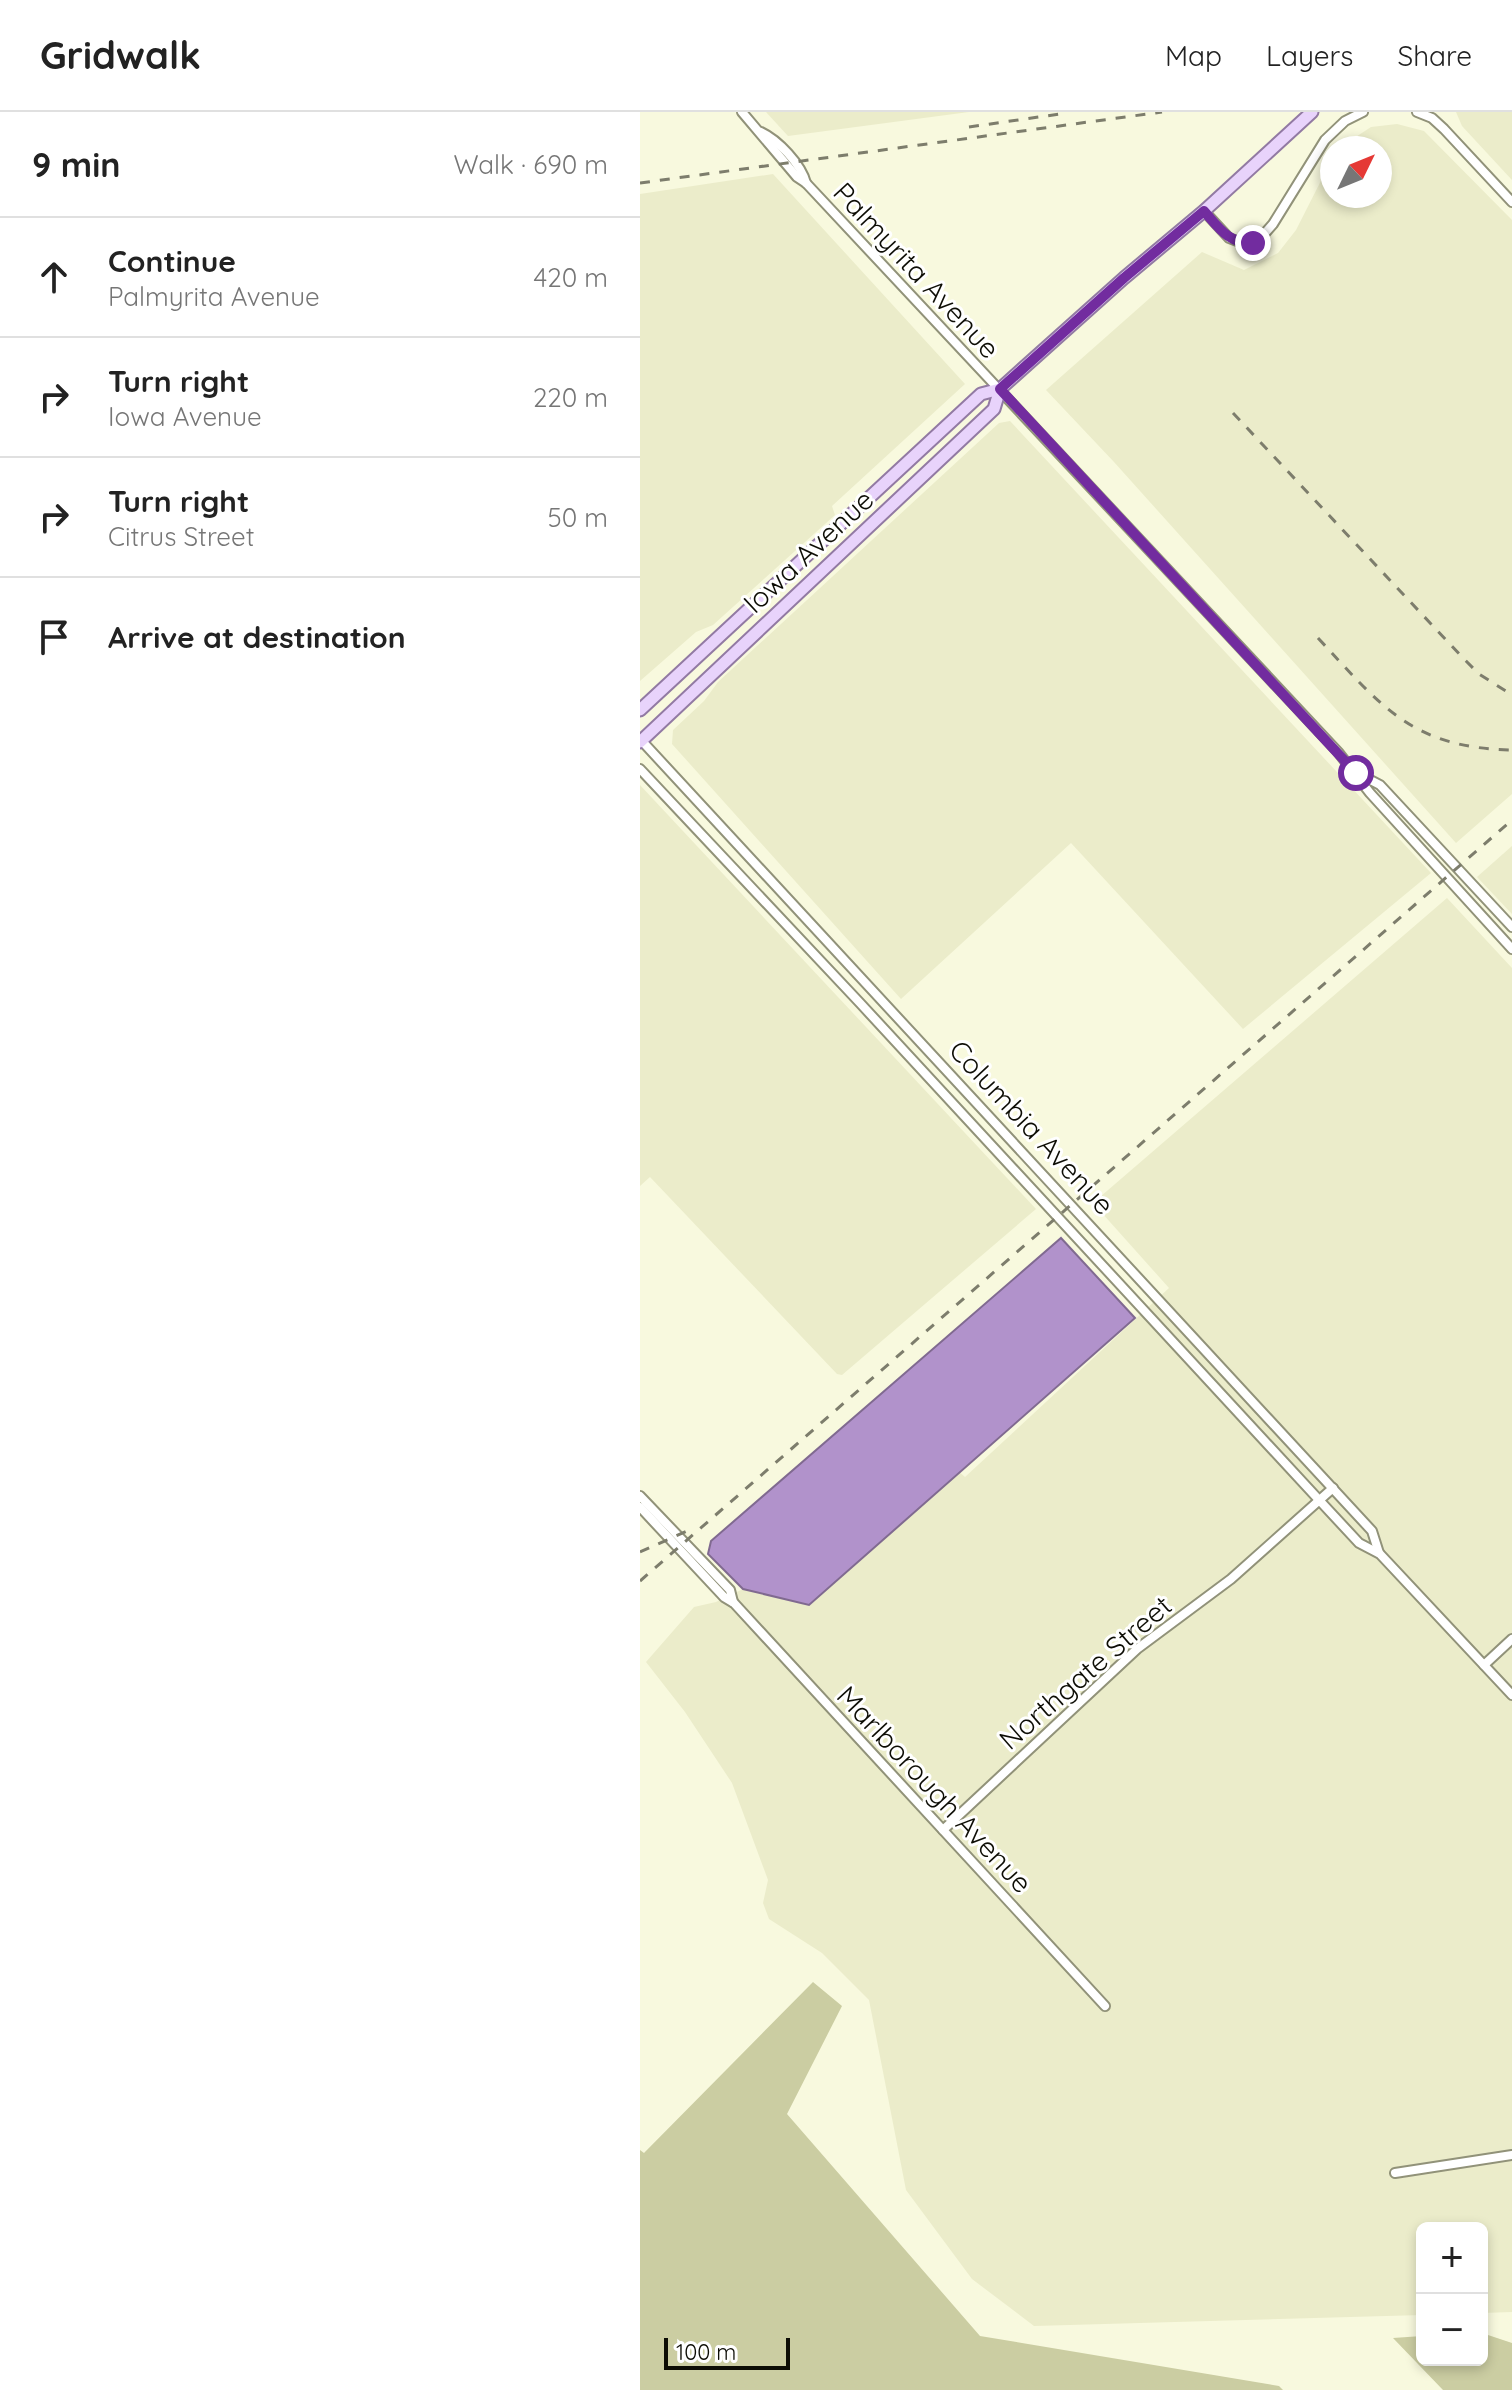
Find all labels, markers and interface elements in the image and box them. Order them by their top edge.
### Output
text: Gridwalk [40,31,201,79]
text: Map [1165,38,1222,73]
text: Layers [1266,38,1353,73]
text: Share [1397,38,1472,73]
north arrow [1320,136,1392,208]
text: 9 min [32,143,120,186]
text: Walk · 690 m [453,148,608,181]
street label: Palmyrita Avenue [826,175,1008,365]
route end [1235,225,1271,261]
text: Continue [108,242,236,280]
icon: ahead [32,255,76,299]
text: 420 m [534,261,608,294]
text: Palmyrita Avenue [108,280,320,313]
text: Turn right [108,362,249,400]
icon: right [32,375,76,419]
text: 220 m [533,381,608,414]
text: Iowa Avenue [108,400,262,433]
text: Turn right [108,482,249,520]
street label: Iowa Avenue [736,482,880,620]
icon: right [32,495,76,539]
text: 50 m [548,501,608,534]
text: Citrus Street [108,520,255,553]
icon: arrive [32,615,76,659]
text: Arrive at destination [108,618,406,656]
route start [1338,755,1374,791]
street label: Columbia Avenue [942,1032,1122,1222]
street label: Northgate Street [992,1588,1178,1756]
street label: Marlborough Avenue [830,1678,1040,1900]
map controls [1416,2222,1488,2366]
button: + [1416,2222,1488,2294]
button: − [1416,2294,1488,2366]
scale bar [664,2334,790,2370]
text: 100 m [676,2338,736,2366]

